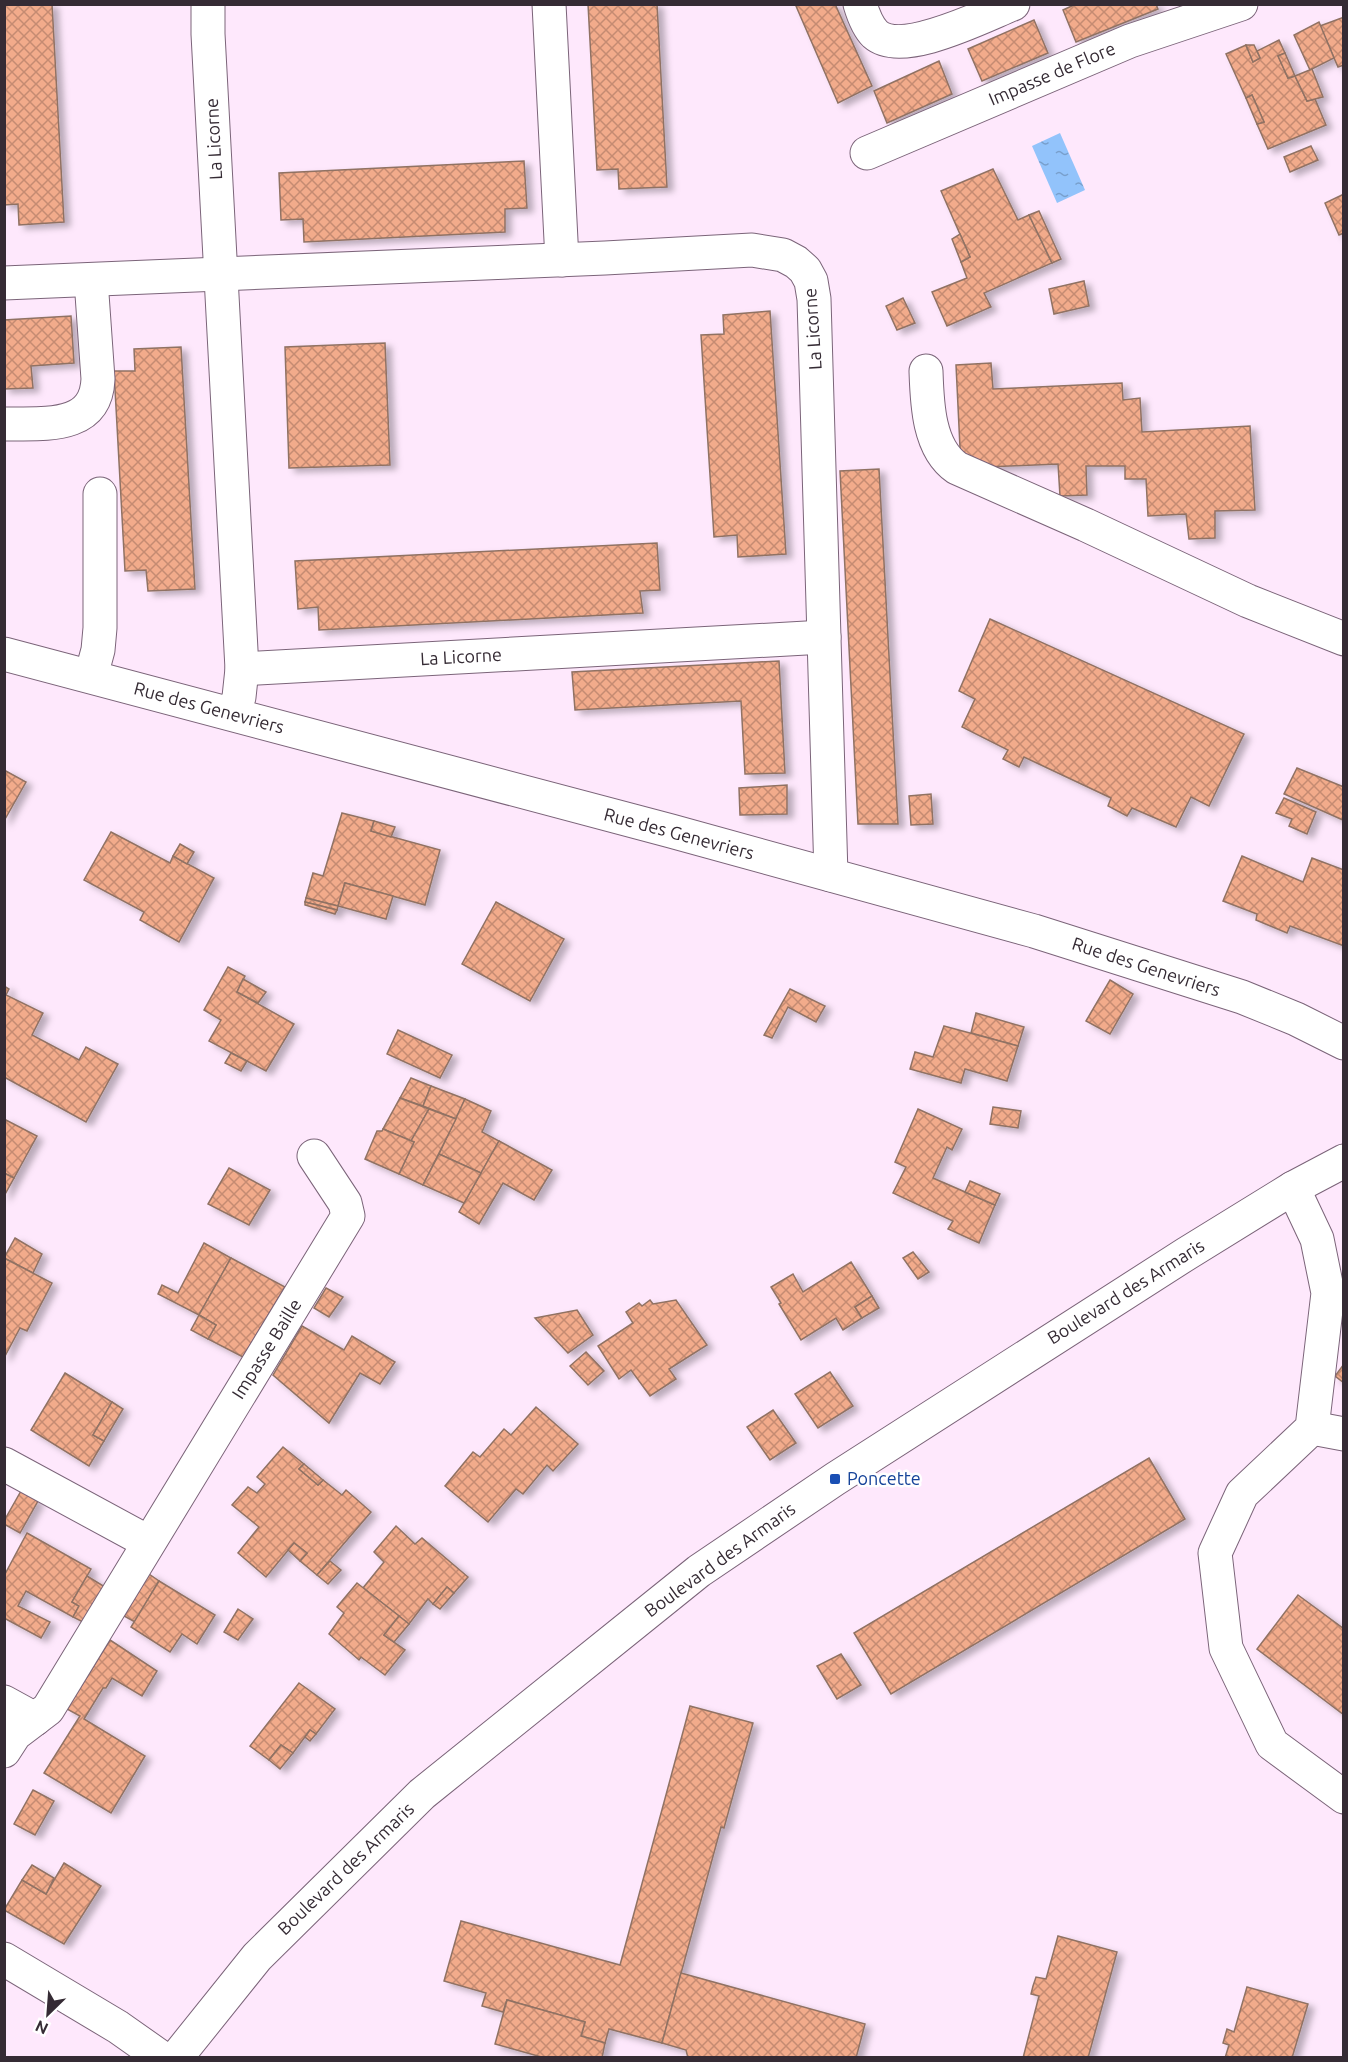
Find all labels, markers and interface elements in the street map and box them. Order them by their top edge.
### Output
street label: Impasse de Flore [985,37,1118,109]
street label: La Licorne [201,98,225,181]
street label: La Licorne [799,287,825,371]
street label: La Licorne [419,644,502,668]
street label: Rue des Genevriers [132,677,287,737]
street label: Rue des Genevriers [602,803,757,863]
street label: Rue des Genevriers [1070,933,1223,1000]
street label: Boulevard des Armaris [1043,1235,1208,1348]
street label: Impasse Baille [227,1295,305,1402]
place label: Poncette [847,1468,921,1488]
marker: Poncette [828,1472,842,1486]
street label: Boulevard des Armaris [640,1498,799,1621]
street label: Boulevard des Armaris [273,1798,418,1938]
north arrow [18,1984,78,2044]
text: N [32,2017,51,2038]

